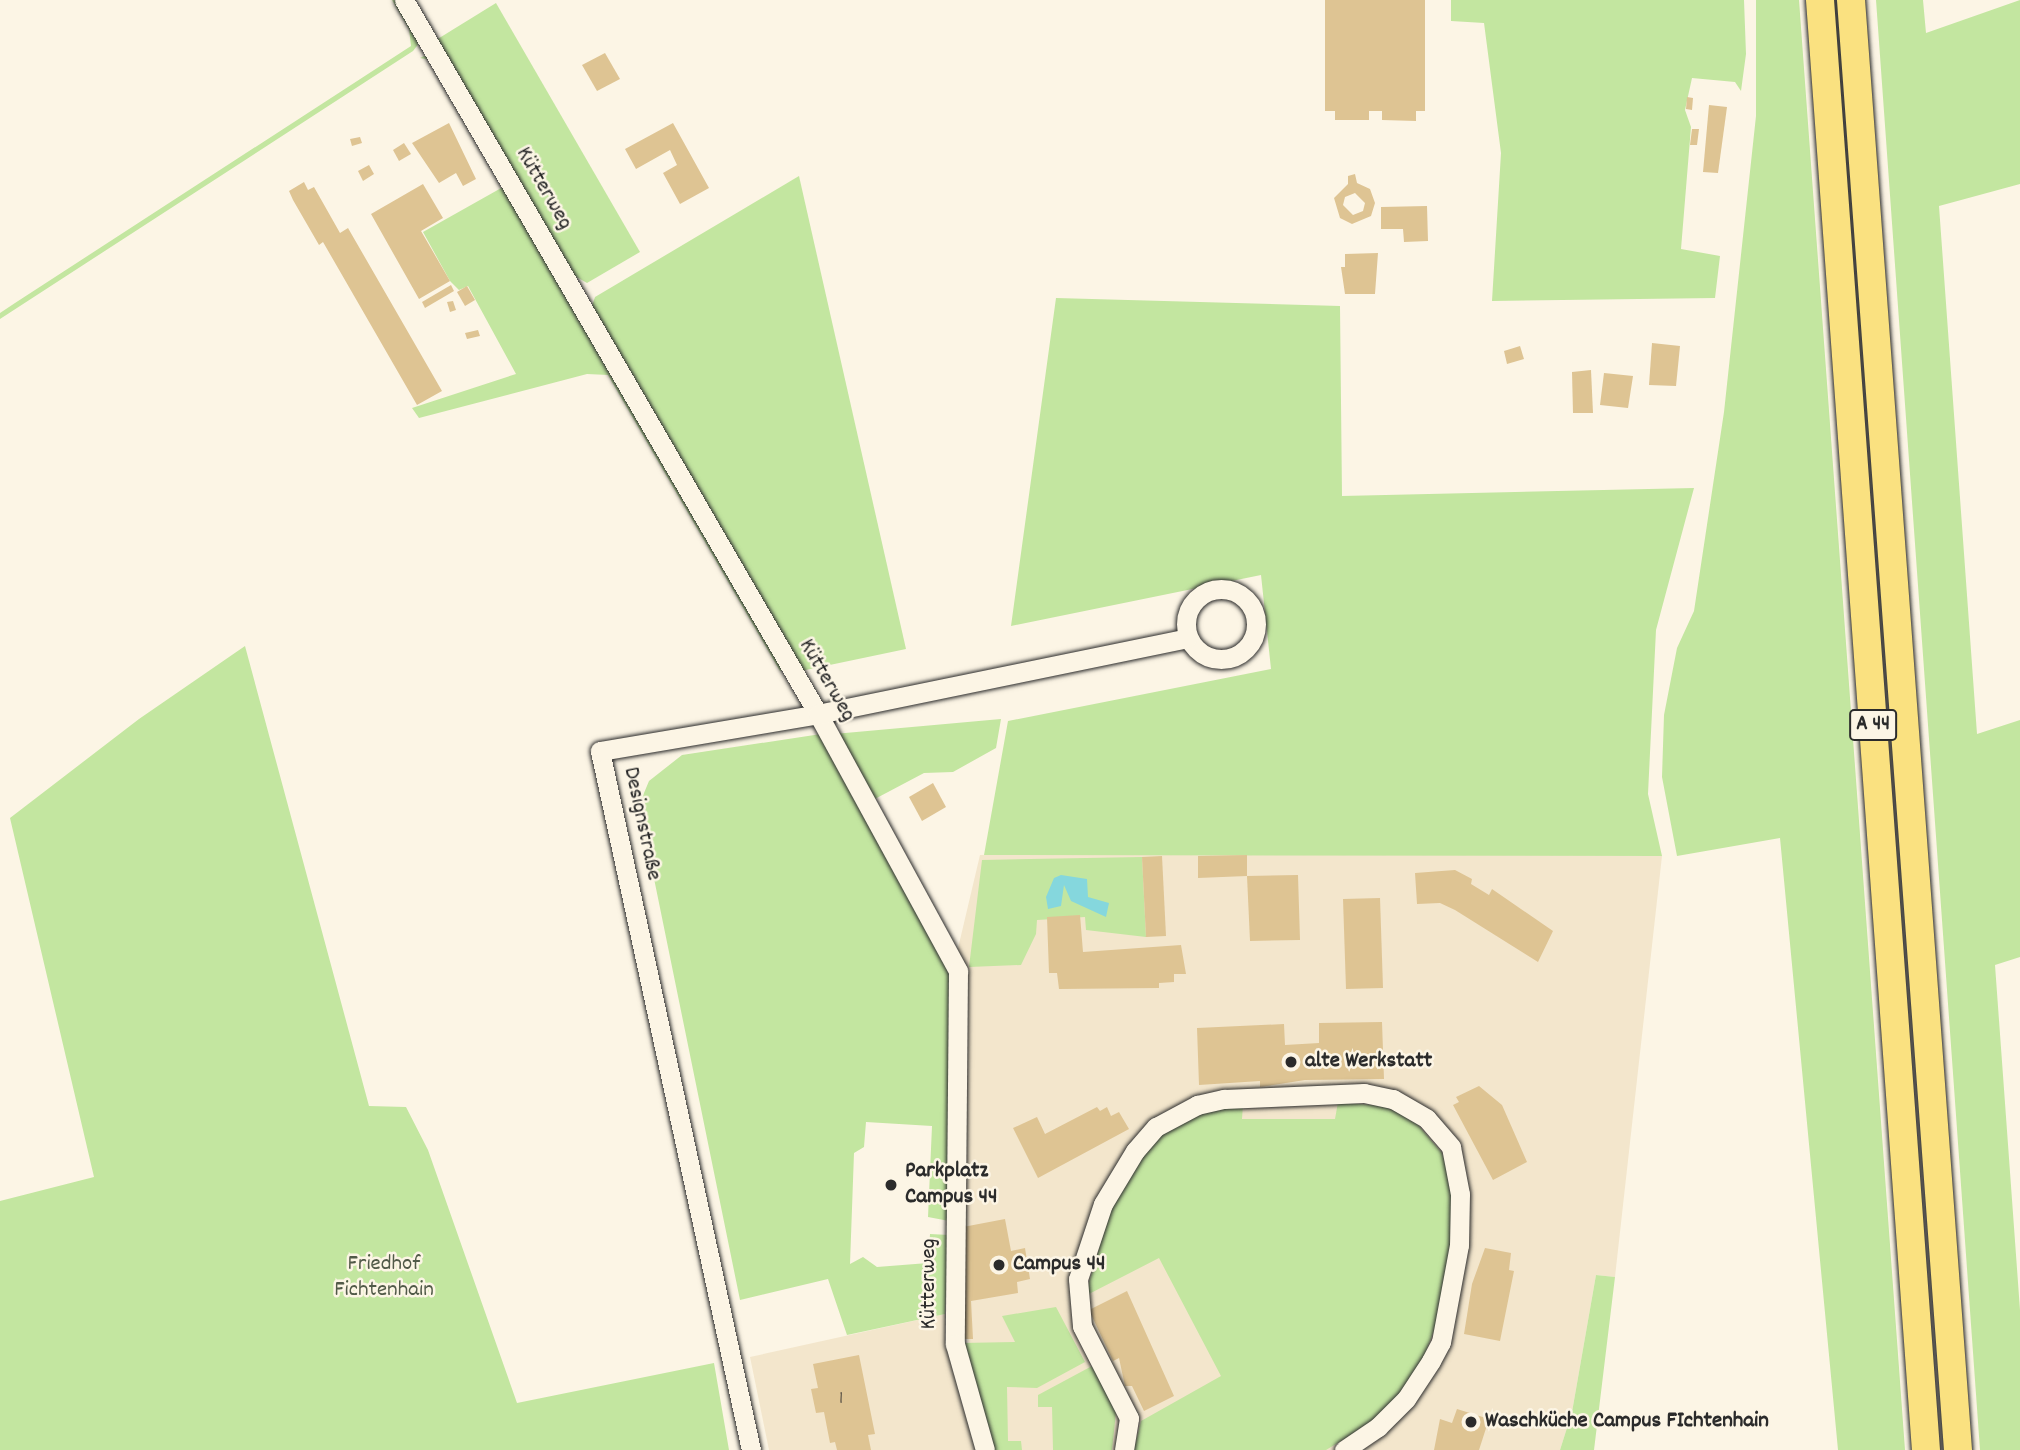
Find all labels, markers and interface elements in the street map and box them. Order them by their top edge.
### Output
street label: Kütterweg [508,143,578,235]
street label: Kütterweg [791,635,861,727]
road number: A 44 [1848,708,1898,742]
street label: Designstraße [616,765,666,883]
place label: alte Werkstatt [1305,1048,1432,1076]
marker: alte Werkstatt [1283,1054,1299,1070]
place label: Parkplatz Campus 44 [905,1158,998,1212]
marker: Parkplatz Campus 44 [883,1177,899,1193]
street label: Kütterweg [916,1238,944,1330]
park label: Friedhof Fichtenhain [334,1251,434,1305]
place label: Campus 44 [1013,1251,1106,1279]
marker: Campus 44 [991,1257,1007,1273]
house number: 1 [839,1389,843,1411]
place label: Waschküche Campus FIchtenhain [1485,1408,1769,1436]
marker: Waschküche Campus FIchtenhain [1463,1414,1479,1430]

